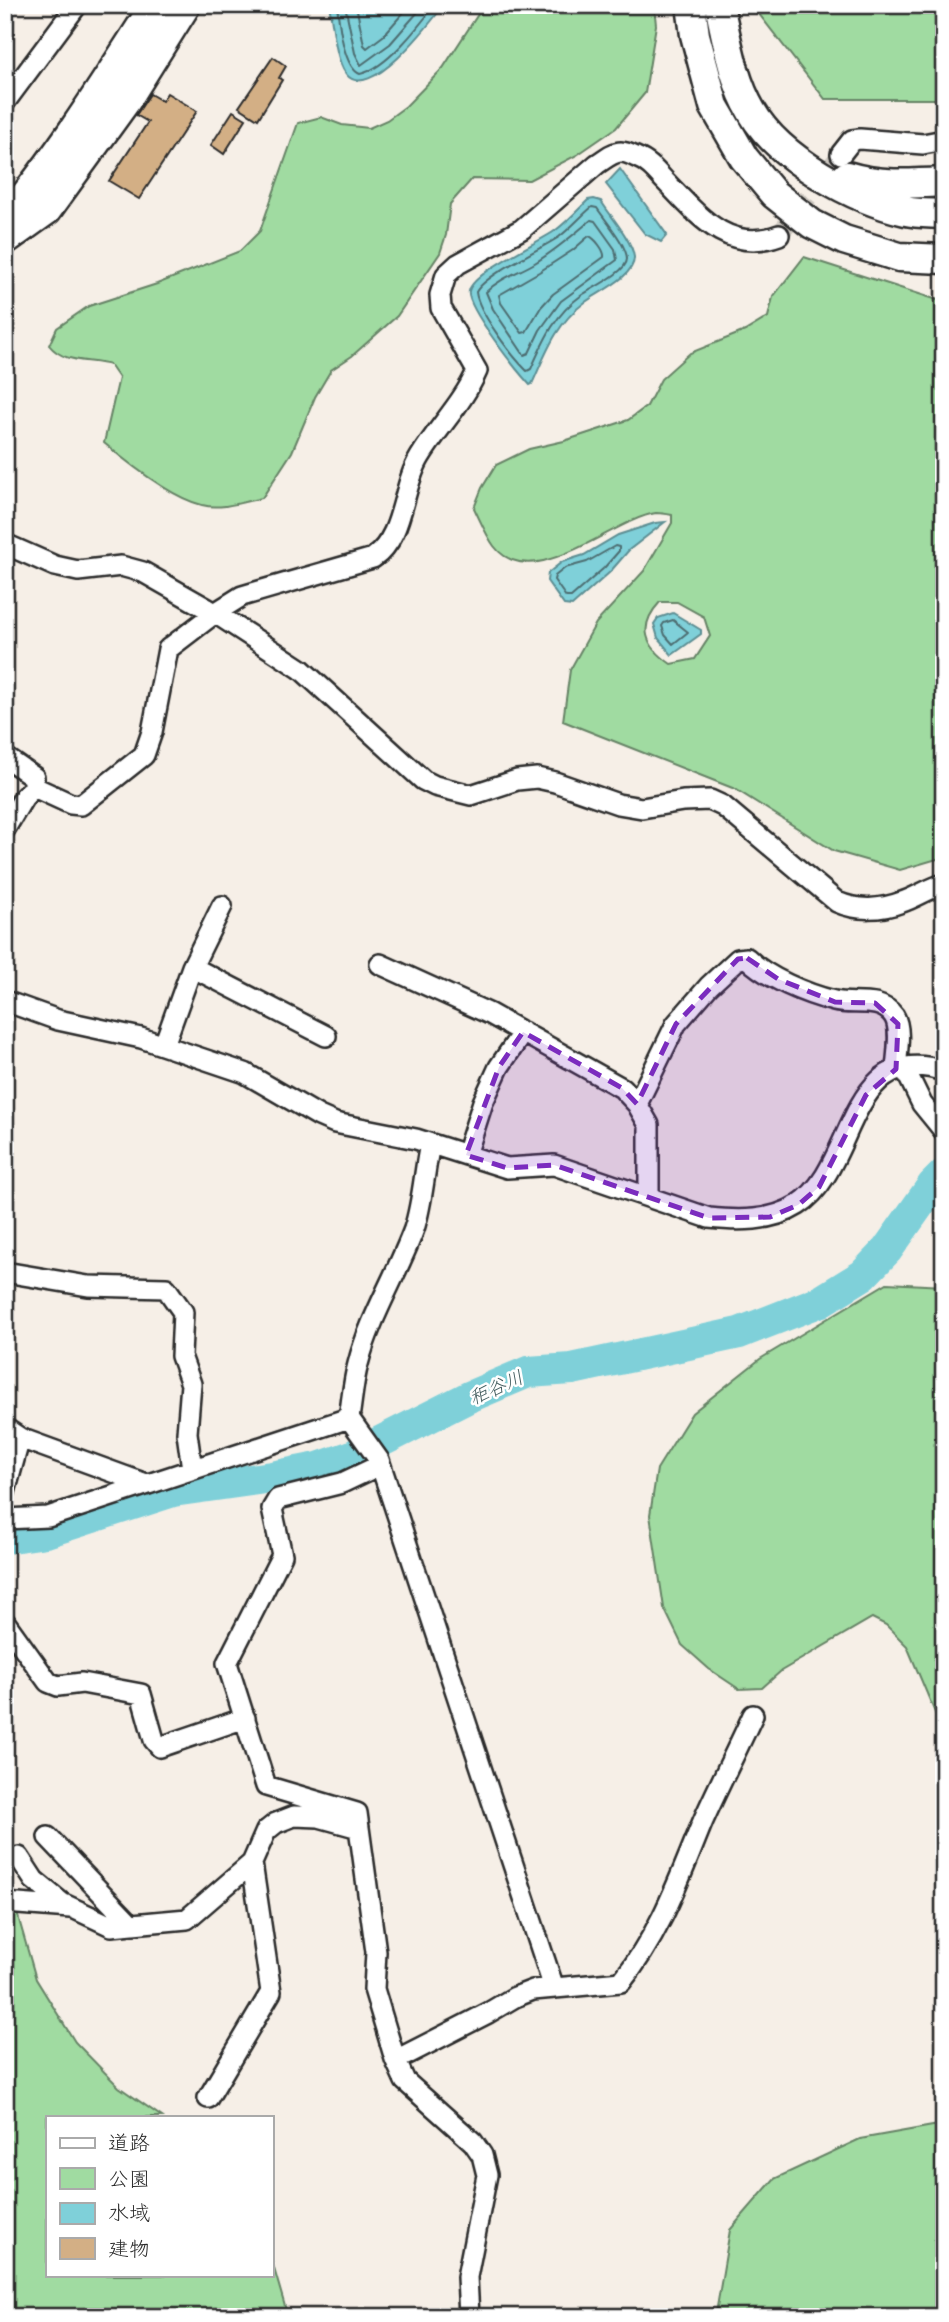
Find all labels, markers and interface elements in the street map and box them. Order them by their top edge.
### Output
water label: 秬谷川 [465,1364,527,1410]
legend [46,2116,273,2276]
text: 道路 [108,2129,150,2156]
text: 公園 [108,2165,150,2192]
text: 水域 [108,2199,150,2226]
text: 建物 [108,2235,150,2262]

